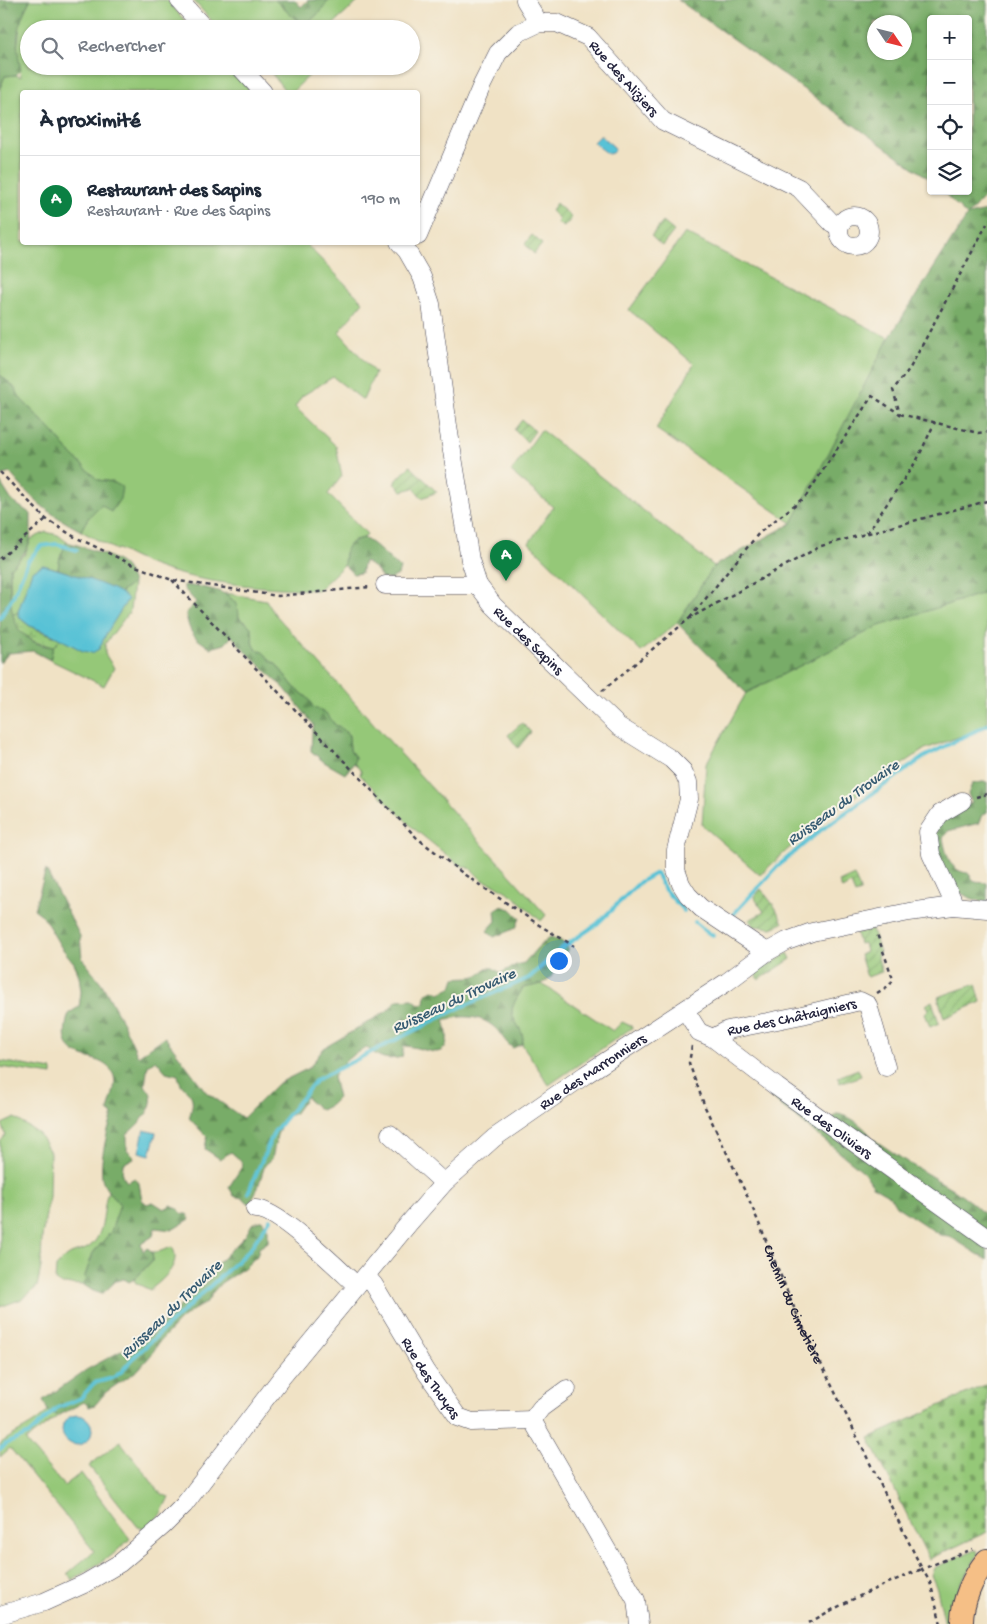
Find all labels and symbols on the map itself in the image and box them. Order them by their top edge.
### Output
north arrow [867,15,912,60]
street label: Rue des Aliziers [584,37,662,121]
pin: A [490,540,522,581]
street label: Rue des Sapins [489,603,567,680]
water label: Ruisseau du Trovaire [784,756,904,851]
your location [546,948,572,974]
water label: Ruisseau du Trovaire [390,965,520,1039]
street label: Rue des Châtaigniers [726,995,859,1041]
street label: Rue des Marronniers [536,1030,651,1115]
street label: Rue des Oliviers [787,1093,876,1164]
street label: Chemin du Cimetière [758,1242,827,1367]
water label: Ruisseau du Trovaire [118,1257,228,1364]
street label: Rue des Thuyas [396,1335,464,1423]

